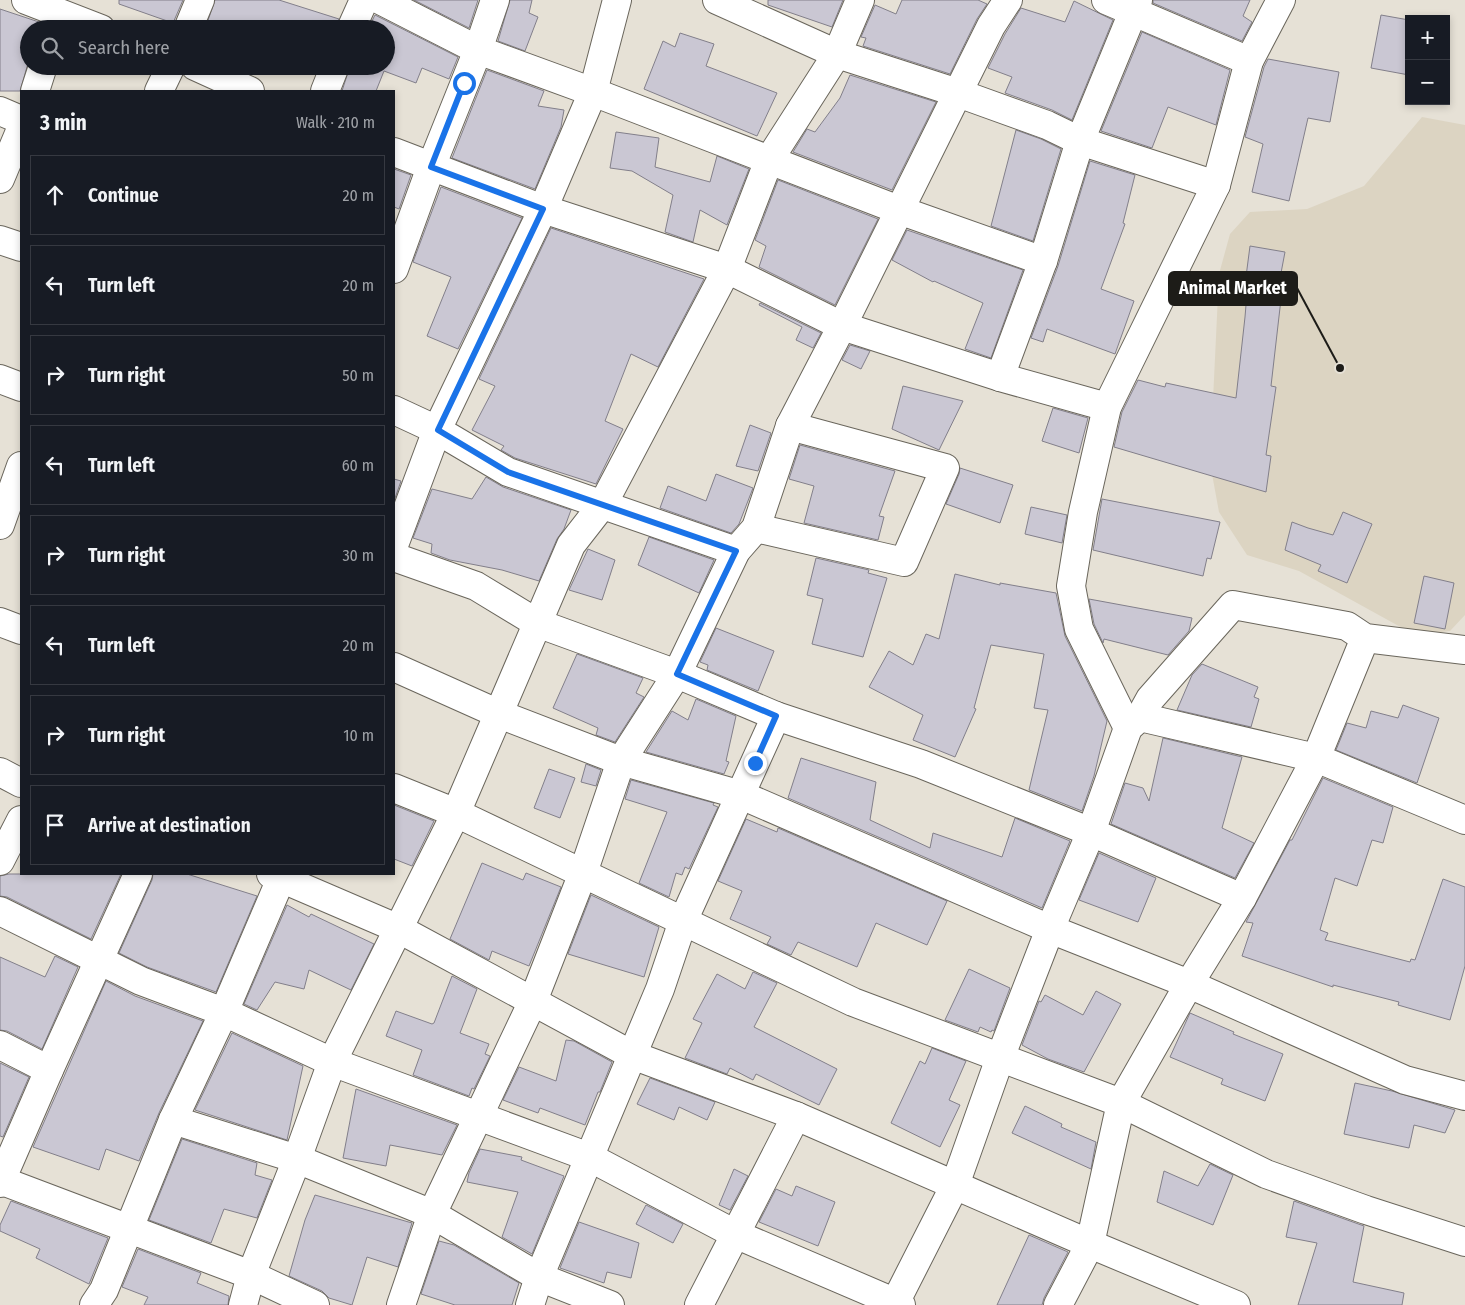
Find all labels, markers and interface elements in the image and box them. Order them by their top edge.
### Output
map controls [1405,15,1450,105]
button: + [1405,15,1450,60]
search box [20,20,395,75]
icon: search [38,34,66,62]
text: Search here [78,36,170,59]
button: − [1405,60,1450,105]
route start [453,72,476,95]
text: 3 min [40,110,87,136]
text: Walk · 210 m [296,113,375,132]
icon: ahead [41,181,69,209]
text: Continue [88,184,159,207]
text: 20 m [343,186,374,205]
icon: left [41,271,69,299]
callout: Animal Market [1169,272,1297,305]
text: Turn left [88,274,155,297]
text: 20 m [343,276,374,295]
text: Animal Market [1178,277,1288,299]
icon: right [41,361,69,389]
text: Turn right [88,364,165,387]
text: 50 m [342,366,374,385]
icon: left [41,451,69,479]
text: Turn left [88,454,155,477]
text: 60 m [342,456,374,475]
icon: right [41,541,69,569]
text: Turn right [88,544,165,567]
text: 30 m [342,546,374,565]
icon: left [41,631,69,659]
text: Turn left [88,634,155,657]
text: 20 m [343,636,374,655]
icon: right [41,721,69,749]
text: Turn right [88,724,165,747]
text: 10 m [343,726,374,745]
route end [744,752,767,775]
icon: arrive [41,811,69,839]
text: Arrive at destination [88,814,251,837]

